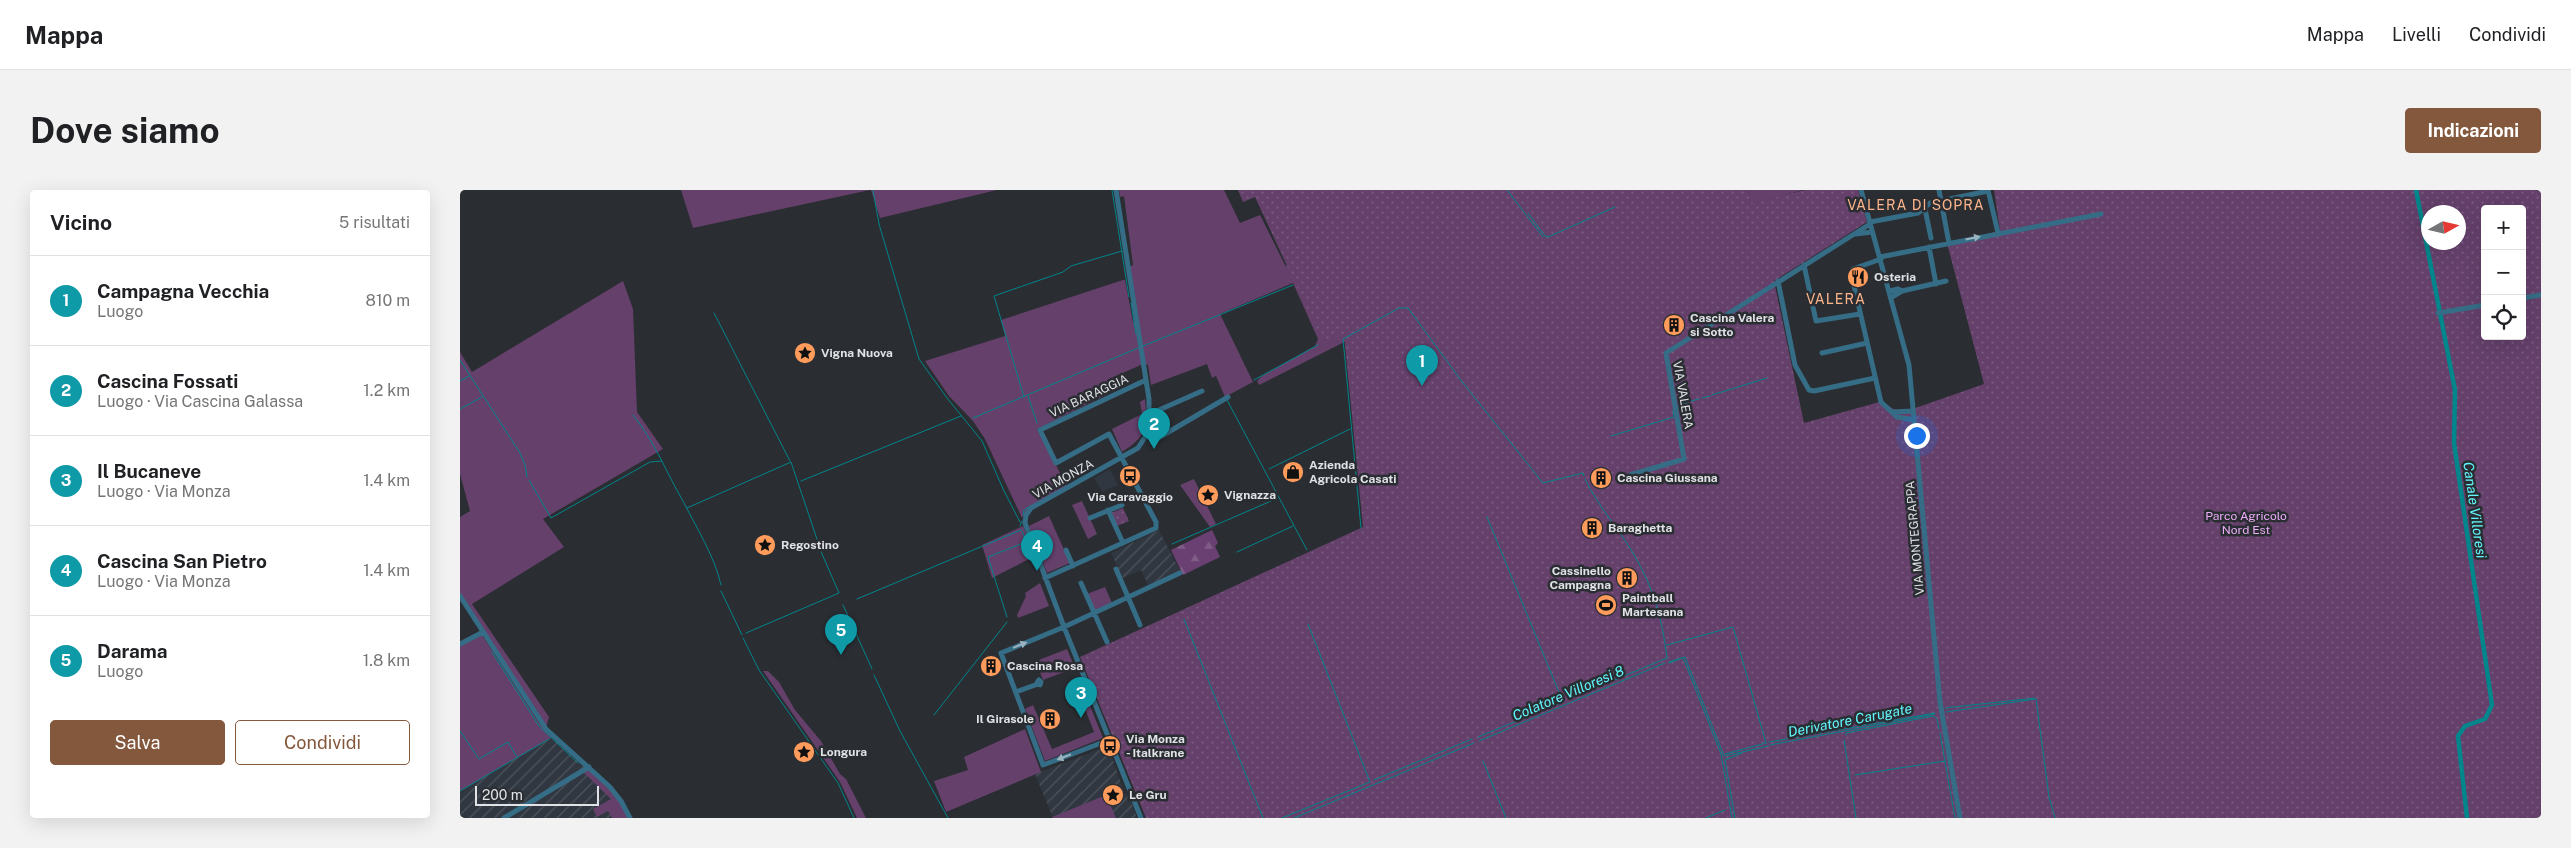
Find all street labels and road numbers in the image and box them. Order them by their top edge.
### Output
street label: VIA VALERA [1670,360,1696,431]
street label: VIA BARAGGIA [1047,371,1131,420]
street label: VIA MONZA [1030,456,1096,502]
street label: VIA MONTEGRAPPA [1903,480,1927,596]

